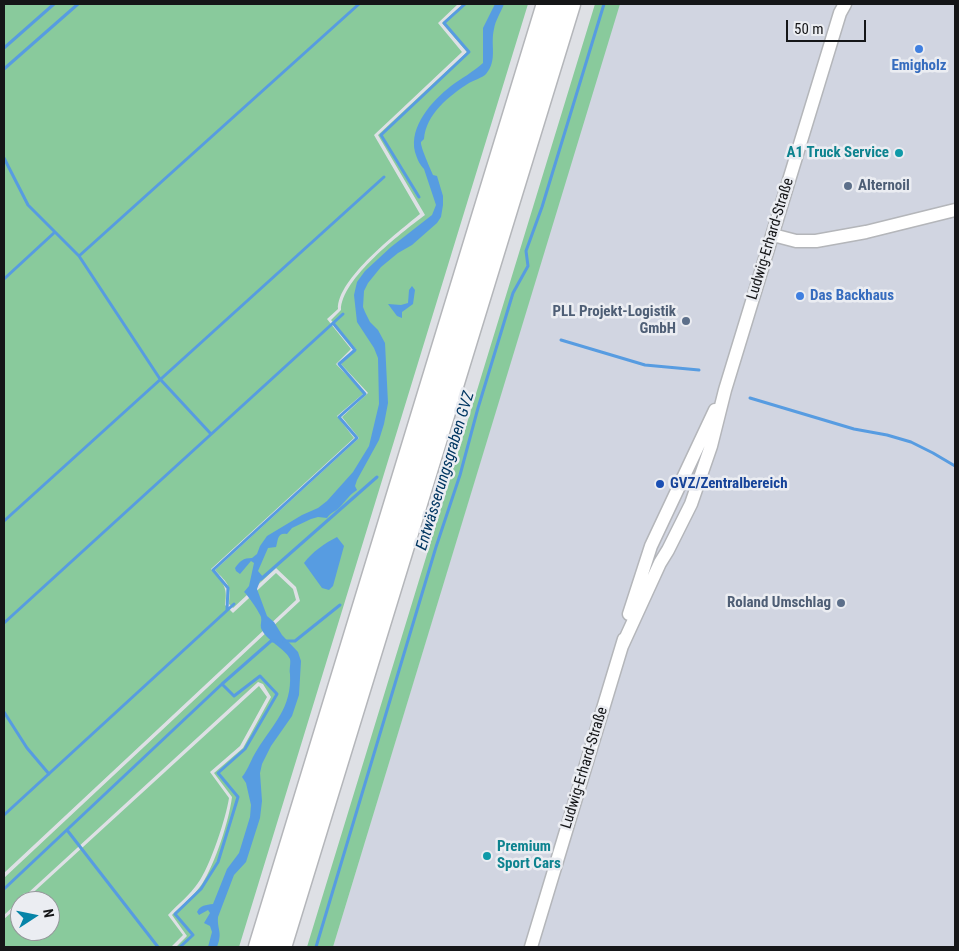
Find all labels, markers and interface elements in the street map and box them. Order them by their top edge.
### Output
scale bar [789,10,869,42]
text: 50 m [794,20,824,38]
marker: Emigholz [913,43,925,55]
place label: Emigholz [891,57,947,75]
place label: A1 Truck Service [787,144,889,162]
marker: A1 Truck Service [893,147,905,159]
street label: Ludwig-Erhard-Straße [744,176,798,302]
place label: Alternoil [858,177,910,195]
marker: Alternoil [842,180,854,192]
place label: Das Backhaus [810,287,894,305]
marker: Das Backhaus [794,290,806,302]
place label: PLL Projekt-Logistik GmbH [553,303,676,338]
marker: PLL Projekt-Logistik GmbH [680,315,692,327]
water label: Entwässerungsgraben GVZ [413,389,479,553]
place label: GVZ/Zentralbereich [670,475,788,493]
marker: GVZ/Zentralbereich [654,478,666,490]
place label: Roland Umschlag [727,594,831,612]
marker: Roland Umschlag [835,597,847,609]
street label: Ludwig-Erhard-Straße [558,705,612,831]
place label: Premium Sport Cars [497,838,561,873]
marker: Premium Sport Cars [481,850,493,862]
north arrow [10,891,60,941]
text: N [40,908,57,919]

